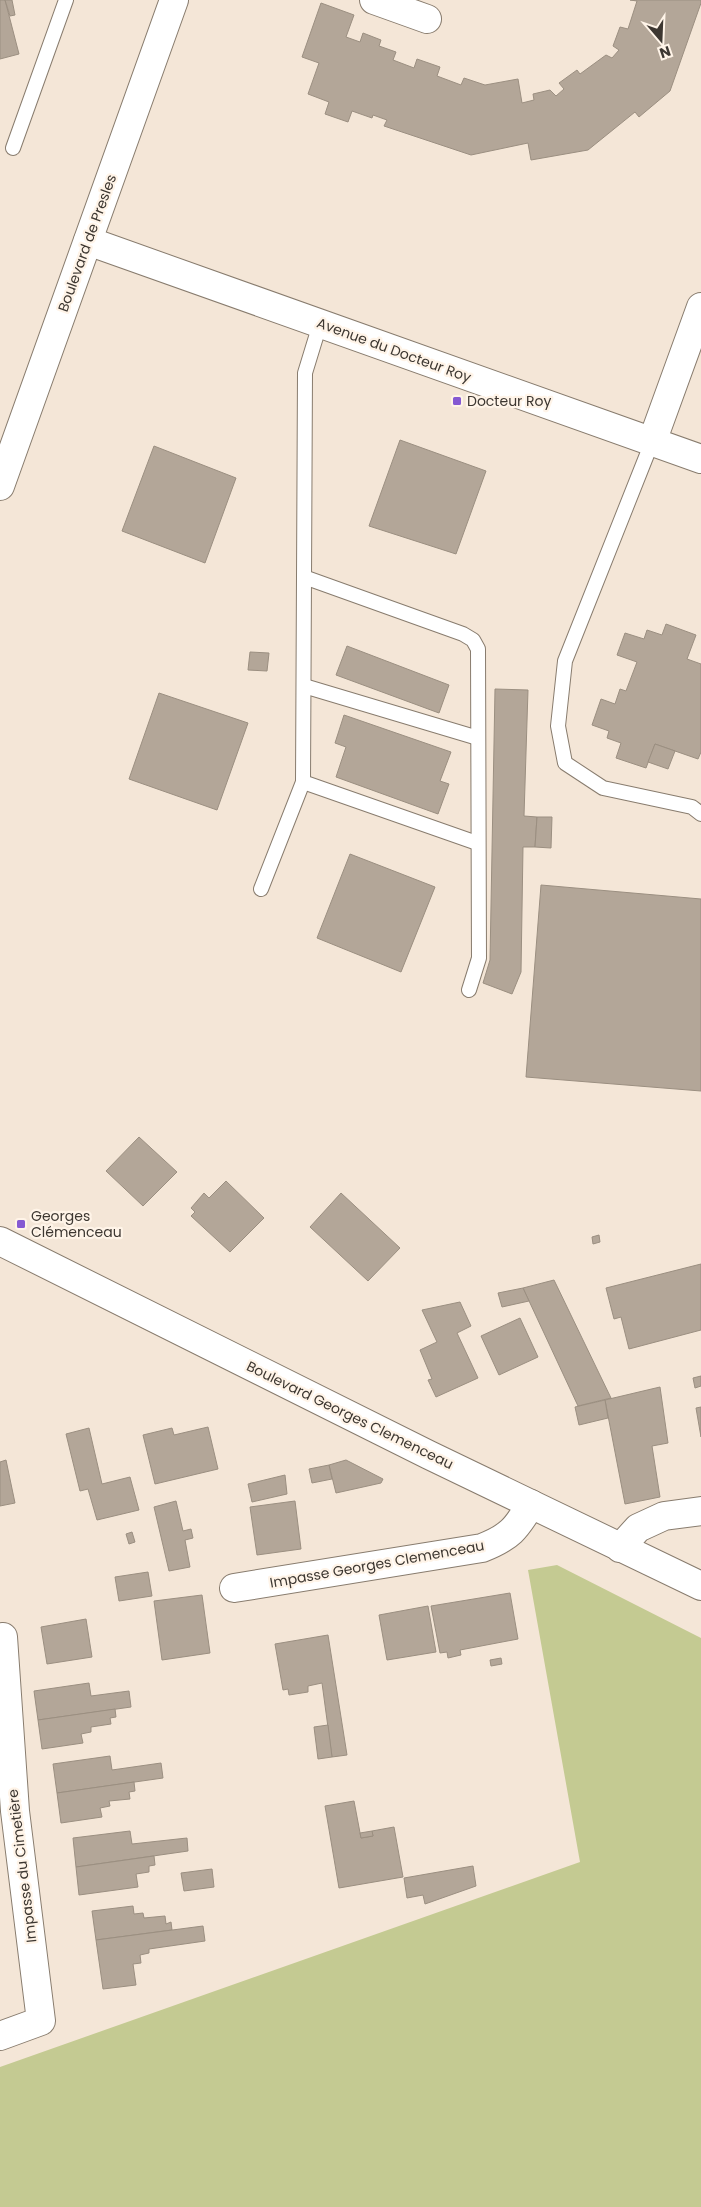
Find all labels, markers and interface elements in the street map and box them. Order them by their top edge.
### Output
north arrow [636,15,686,65]
text: N [657,41,673,63]
street label: Boulevard de Presles [53,171,121,315]
street label: Avenue du Docteur Roy [314,313,474,387]
place label: Docteur Roy [467,391,552,411]
marker: Docteur Roy [451,395,463,407]
place label: Georges Clémenceau [31,1206,122,1242]
marker: Georges Clémenceau [15,1218,27,1230]
street label: Boulevard Georges Clemenceau [243,1356,457,1474]
street label: Impasse Georges Clemenceau [268,1535,486,1593]
street label: Impasse du Cimetière [3,1788,41,1944]

